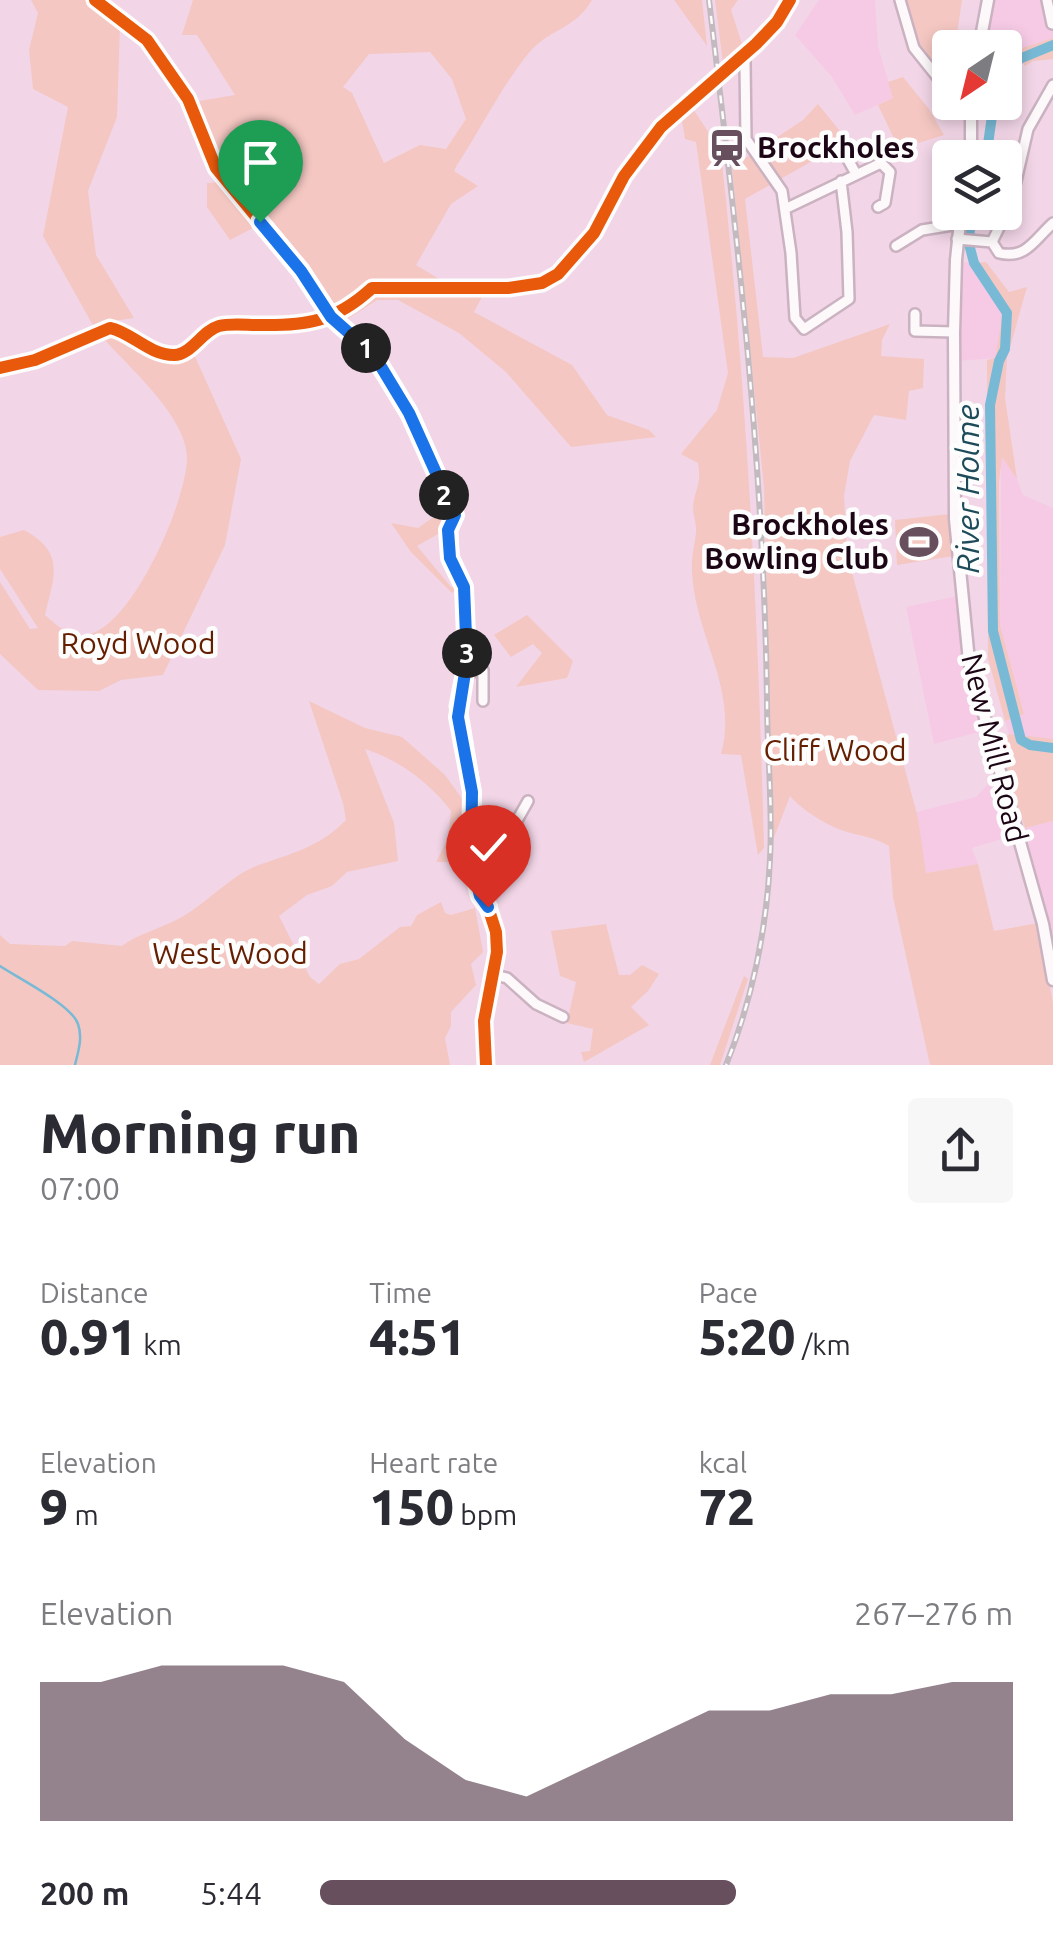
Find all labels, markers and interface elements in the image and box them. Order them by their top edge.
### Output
north arrow [932,30,1022,120]
map controls [932,30,1022,230]
pin [218,120,303,223]
station icon: Brockholes [706,127,748,169]
place label: Brockholes [757,130,915,164]
icon: arrive [233,135,288,190]
button: layers [932,140,1022,230]
pin: 1 [341,323,391,373]
text: 1 [358,332,374,363]
water label: River Holme [949,404,985,574]
pin: 2 [419,470,469,520]
text: 2 [436,479,452,510]
place label: Brockholes Bowling Club [704,507,889,575]
sports icon: Brockholes Bowling Club [898,521,940,563]
park label: Royd Wood [61,626,215,660]
pin: 3 [442,628,492,678]
text: 3 [459,637,475,668]
street label: New Mill Road [955,650,1035,846]
park label: Cliff Wood [763,733,907,767]
pin [446,805,531,908]
icon: check [461,820,516,875]
park label: West Wood [152,936,308,970]
button: share [908,1098,1013,1203]
text: Morning run [40,1102,361,1163]
text: 07:00 [40,1170,120,1206]
text: Distance [40,1277,148,1308]
text: Time [369,1277,432,1308]
text: Pace [699,1277,758,1308]
text: 0.91 [40,1308,137,1364]
text: 4:51 [369,1308,466,1364]
text: 5:20 [699,1308,796,1364]
text: km [137,1329,182,1360]
text: /km [796,1329,851,1360]
text: Elevation [40,1447,157,1478]
text: Heart rate [369,1447,498,1478]
text: kcal [699,1447,747,1478]
text: 9 [40,1478,68,1534]
text: 150 [369,1478,454,1534]
text: 72 [699,1478,755,1534]
text: m [68,1499,99,1530]
text: bpm [454,1499,517,1530]
text: Elevation [40,1595,173,1631]
text: 267–276 m [854,1595,1013,1631]
text: 200 m [40,1875,129,1911]
text: 5:44 [200,1875,262,1911]

